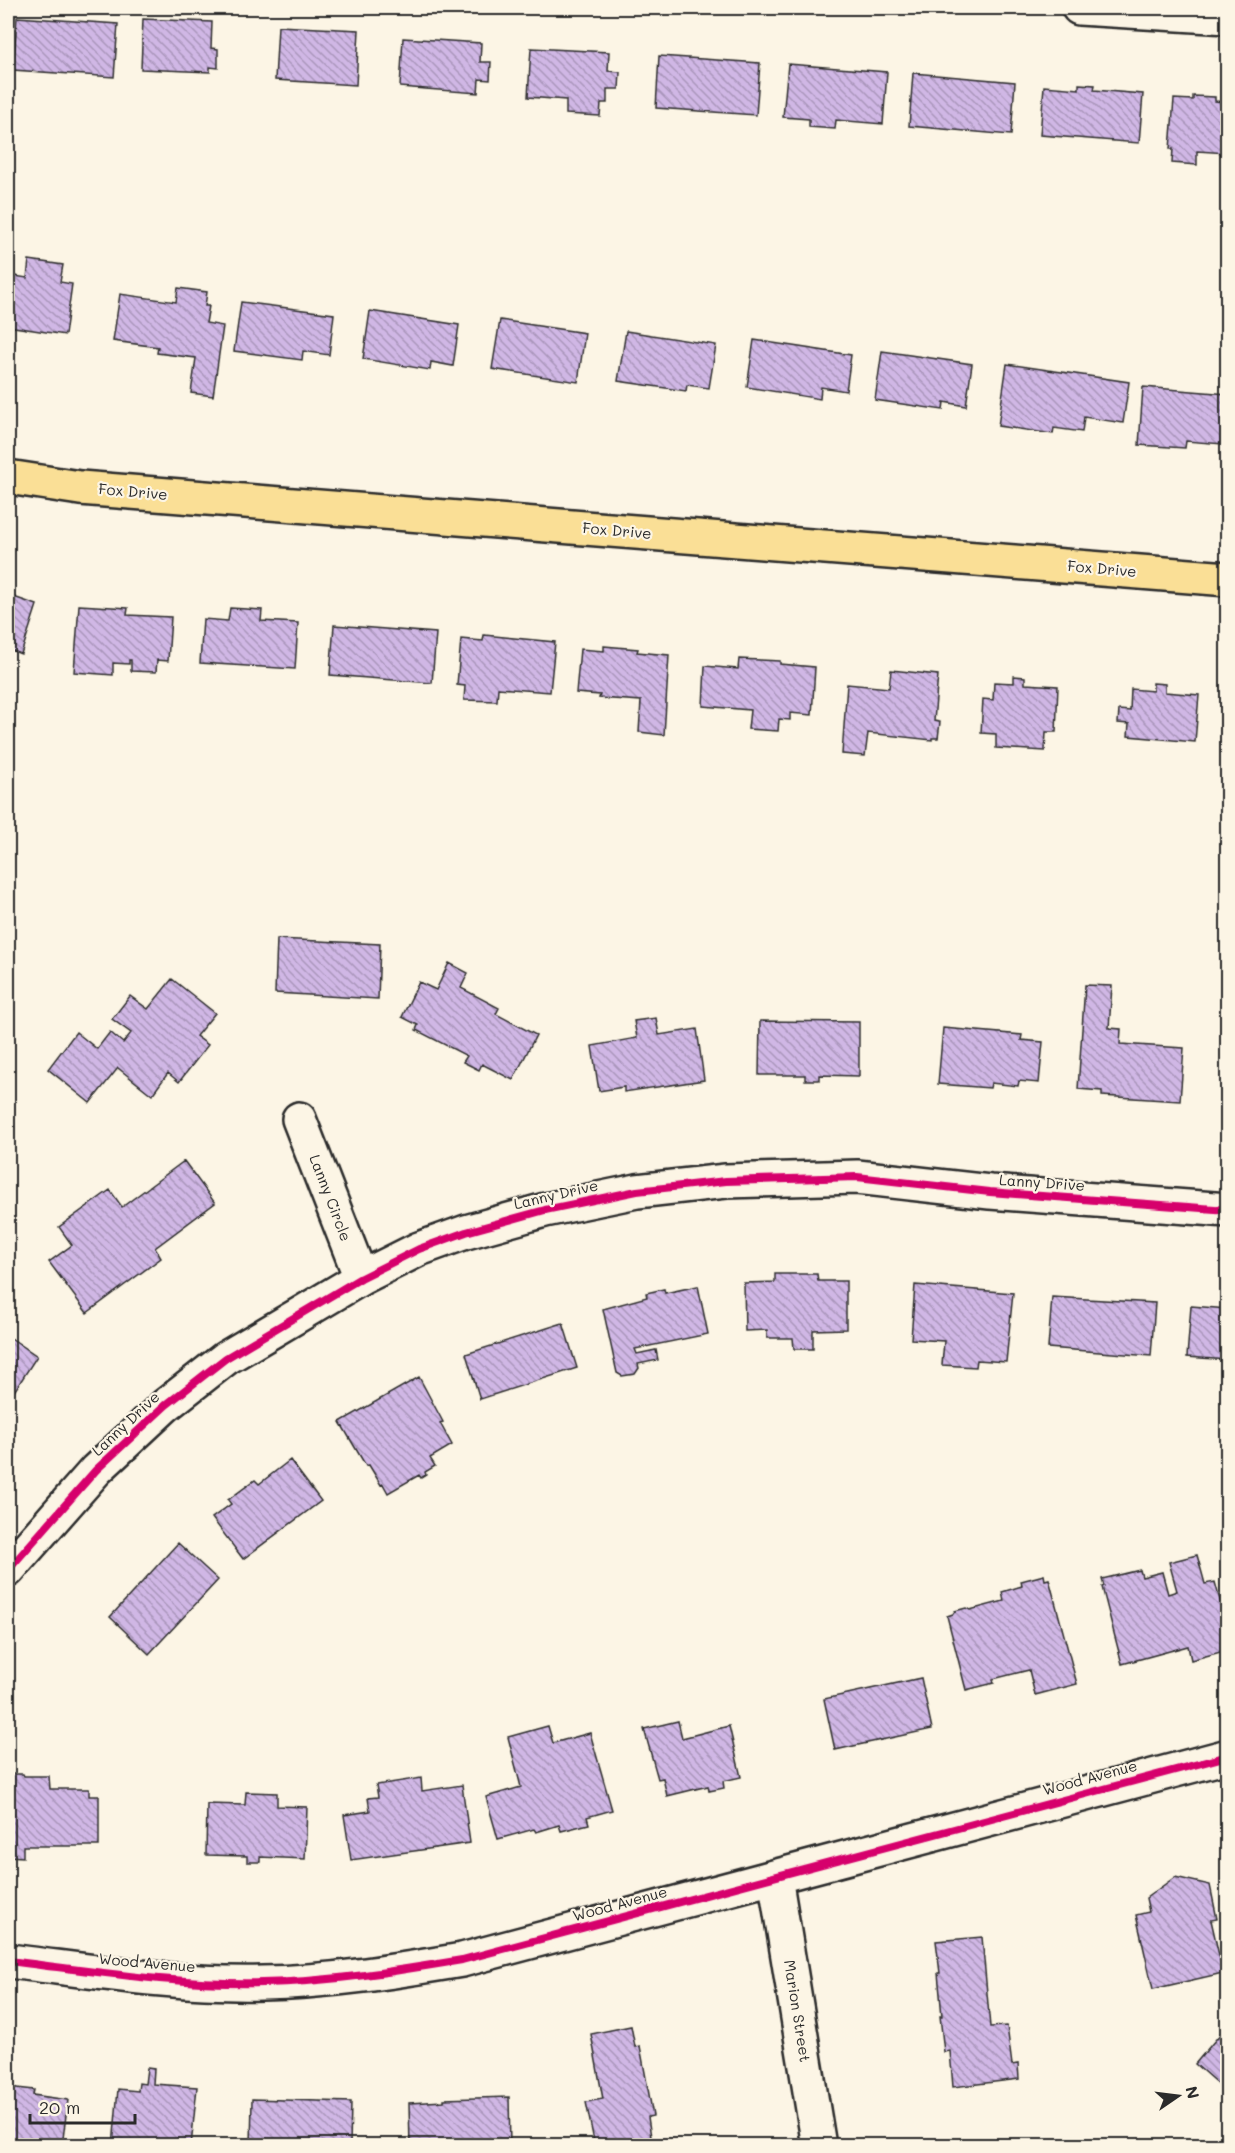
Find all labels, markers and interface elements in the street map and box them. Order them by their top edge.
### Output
street label: Fox Drive [98,478,169,504]
street label: Fox Drive [582,517,653,543]
street label: Fox Drive [1067,555,1138,581]
street label: Lanny Circle [305,1151,357,1244]
street label: Lanny Drive [998,1169,1086,1195]
street label: Lanny Drive [512,1175,600,1213]
street label: Lanny Drive [87,1387,164,1460]
street label: Wood Avenue [1040,1755,1139,1799]
street label: Wood Avenue [570,1881,669,1925]
street label: Wood Avenue [98,1948,196,1976]
street label: Marion Street [780,1958,816,2063]
north arrow [1148,2066,1208,2126]
text: N [1181,2084,1205,2101]
scale bar [30,2087,135,2125]
text: 20 m [39,2095,80,2119]

